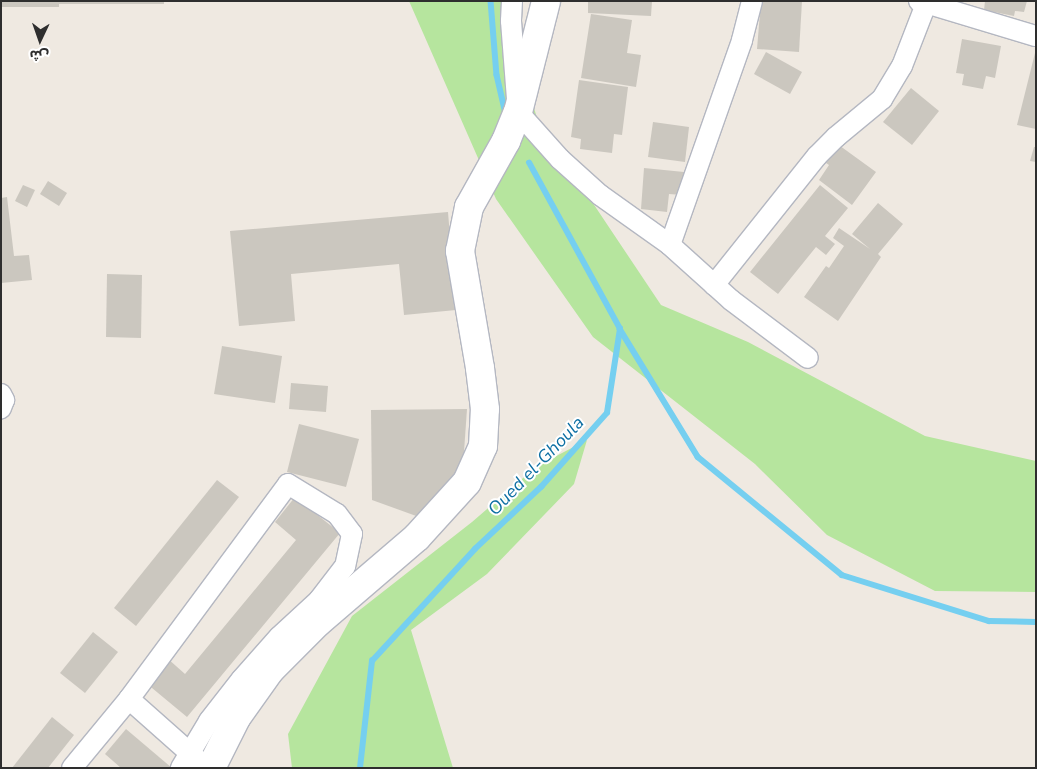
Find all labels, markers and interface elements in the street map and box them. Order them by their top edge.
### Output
north arrow [15,15,65,65]
text: ش [29,45,49,65]
water label: Oued el-Ghoula [483,412,589,520]

